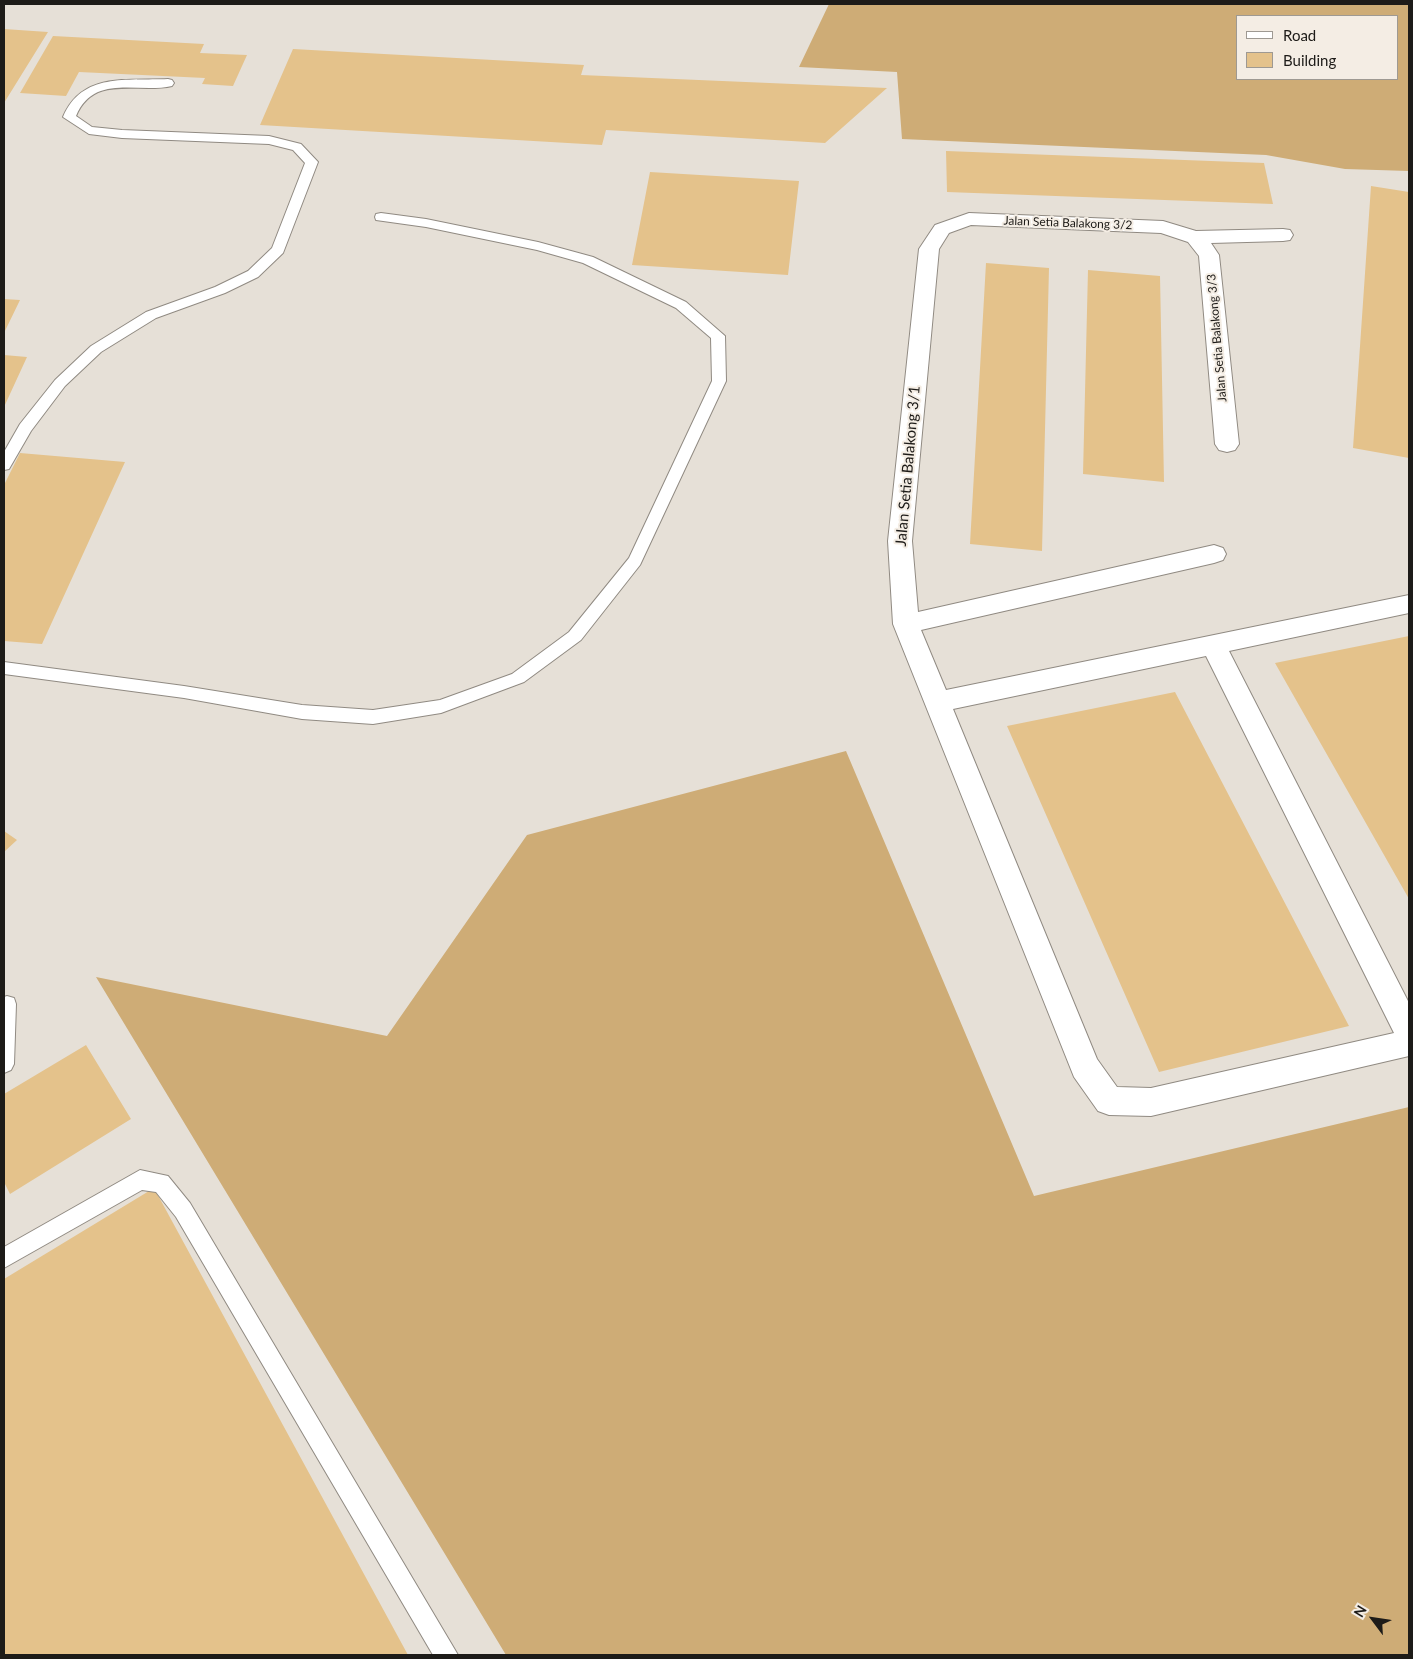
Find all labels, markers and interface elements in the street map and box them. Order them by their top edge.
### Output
legend [1236,15,1398,80]
text: Road [1283,26,1316,44]
text: Building [1283,51,1336,69]
street label: Jalan Setia Balakong 3/2 [1003,214,1133,232]
street label: Jalan Setia Balakong 3/3 [1204,273,1230,403]
street label: Jalan Setia Balakong 3/1 [892,385,924,547]
north arrow [1348,1594,1398,1644]
text: N [1350,1602,1370,1620]

